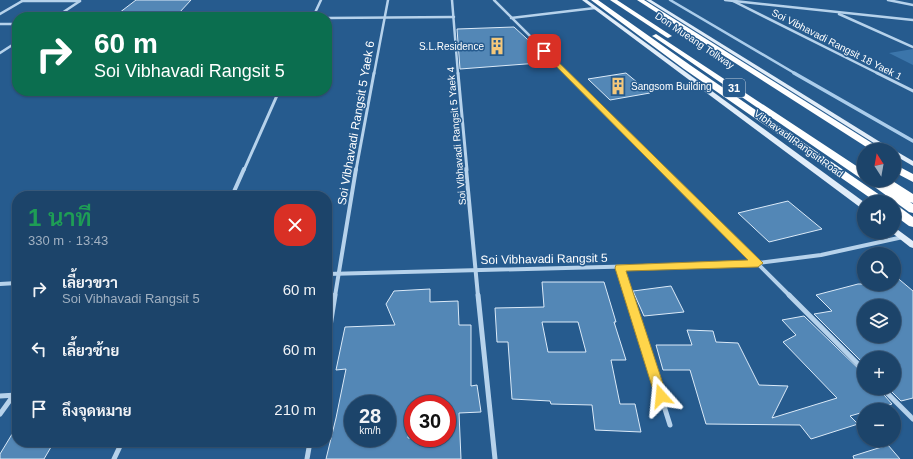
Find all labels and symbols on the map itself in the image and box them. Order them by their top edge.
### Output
street label: Soi Vibhavadi Rangsit 18 Yaek 1 [770,7,904,82]
street label: Don Mueang Tollway [653,10,736,71]
pin [527,34,561,68]
building icon: S.L.Residence [487,36,507,56]
street label: Soi Vibhavadi Rangsit 5 Yaek 6 [335,39,377,206]
place label: S.L.Residence [419,41,484,52]
street label: Soi Vibhavadi Rangsit 5 Yaek 4 [445,66,468,206]
building icon: Sangsom Building [608,76,628,96]
road number: 31 [723,79,745,97]
place label: Sangsom Building [631,81,712,92]
street label: Vibhavadi Rangsit Road [752,107,845,179]
north arrow [857,143,901,187]
street label: Soi Vibhavadi Rangsit 5 [480,251,608,267]
position arrow [640,375,682,417]
speed limit sign: 30 [404,395,456,447]

